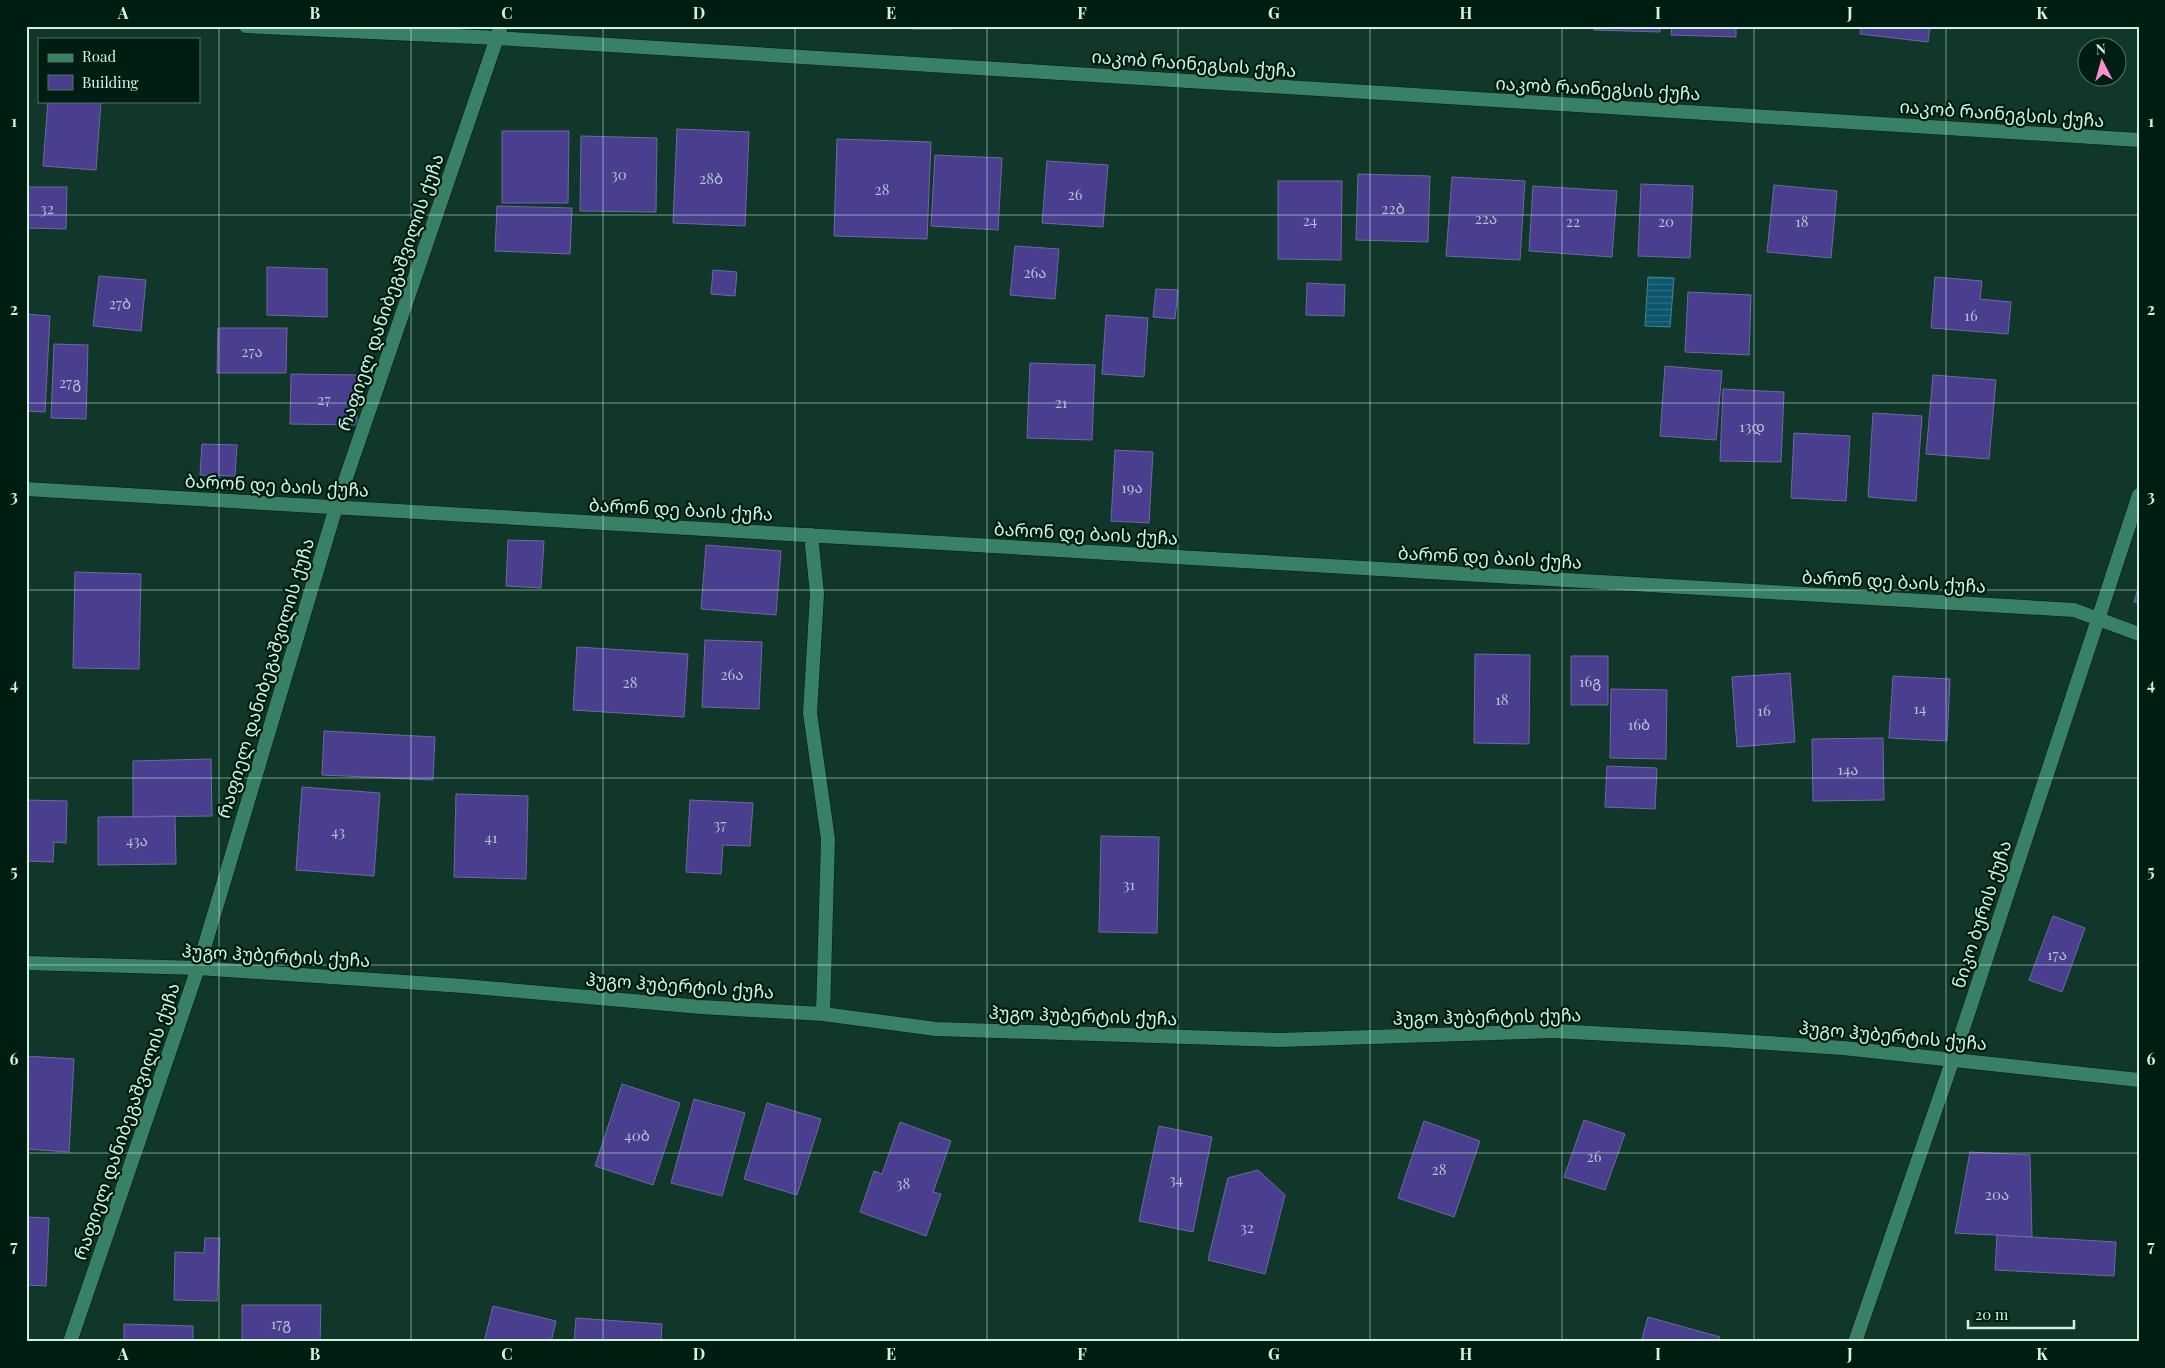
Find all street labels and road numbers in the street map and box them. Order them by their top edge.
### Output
street label: იაკობ რაინეგსის ქუჩა [1091,44,1297,82]
street label: იაკობ რაინეგსის ქუჩა [1495,71,1701,105]
street label: იაკობ რაინეგსის ქუჩა [1899,94,2105,132]
street label: რაფიელ დანიბეგაშვილის ქუჩა [331,150,449,434]
street label: ბარონ დე ბაის ქუჩა [184,468,370,502]
street label: ბარონ დე ბაის ქუჩა [588,492,774,526]
street label: ბარონ დე ბაის ქუჩა [993,516,1179,550]
street label: რაფიელ დანიბეგაშვილის ქუჩა [211,535,319,821]
street label: ბარონ დე ბაის ქუჩა [1397,540,1583,574]
street label: ბარონ დე ბაის ქუჩა [1801,564,1987,598]
street label: ნიკო ბურის ქუჩა [1946,837,2016,991]
street label: ჰუგო ჰუბერტის ქუჩა [181,938,371,972]
street label: ჰუგო ჰუბერტის ქუჩა [585,966,775,1004]
street label: რაფიელ დანიბეგაშვილის ქუჩა [67,979,185,1263]
street label: ჰუგო ჰუბერტის ქუჩა [988,1000,1178,1030]
street label: ჰუგო ჰუბერტის ქუჩა [1392,1002,1582,1030]
street label: ჰუგო ჰუბერტის ქუჩა [1798,1015,1988,1055]

